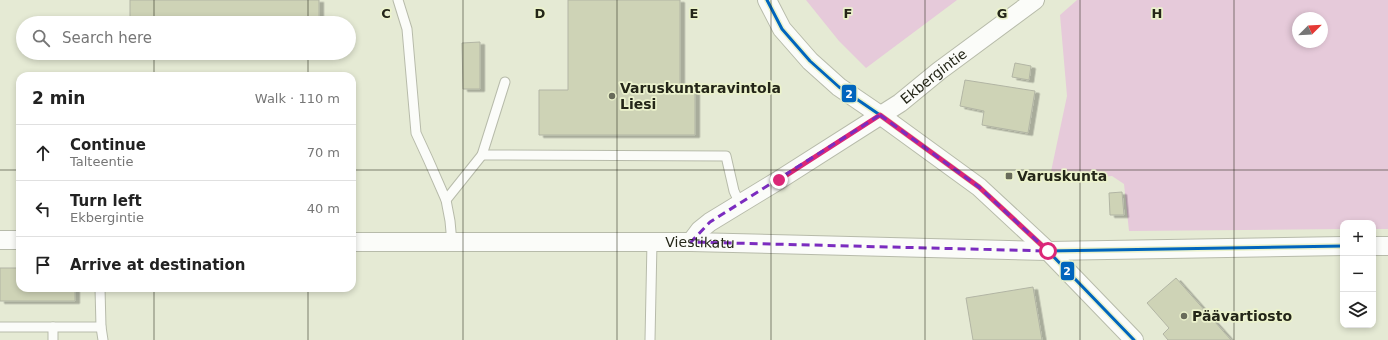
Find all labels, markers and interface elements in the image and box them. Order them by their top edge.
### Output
text: C [381,6,391,21]
text: D [535,6,546,21]
text: E [690,6,698,21]
text: F [844,6,852,21]
text: G [997,6,1007,21]
text: H [1152,6,1162,21]
north arrow [1292,12,1328,48]
search box [16,16,356,60]
icon: search [30,27,52,49]
text: Search here [62,29,152,47]
street label: Ekbergintie [897,45,970,107]
place label: Varuskuntaravintola Liesi [620,80,781,112]
line badge: 2 [841,84,857,103]
text: 2 min [32,88,85,108]
text: 2 [845,88,853,101]
text: Walk · 110 m [255,91,340,106]
marker: Varuskuntaravintola Liesi [607,91,617,101]
text: Continue [70,136,146,154]
icon: ahead [32,142,54,164]
text: 70 m [307,145,340,160]
text: Talteentie [70,154,133,169]
place label: Varuskunta [1017,168,1107,184]
route end [770,171,788,189]
marker: Varuskunta [1004,171,1014,181]
text: Turn left [70,192,142,210]
icon: left [32,198,54,220]
text: 40 m [307,201,340,216]
text: Ekbergintie [70,210,144,225]
map controls [1340,220,1376,328]
button: + [1340,220,1376,256]
street label: Viestikatu [665,234,735,251]
route start [1039,242,1057,260]
icon: arrive [32,254,54,276]
text: Arrive at destination [70,256,245,274]
button: − [1340,256,1376,292]
line badge: 2 [1060,261,1075,281]
text: 2 [1063,265,1071,278]
button: layers [1340,292,1376,328]
place label: Päävartiosto [1192,308,1292,324]
marker: Päävartiosto [1179,311,1189,321]

